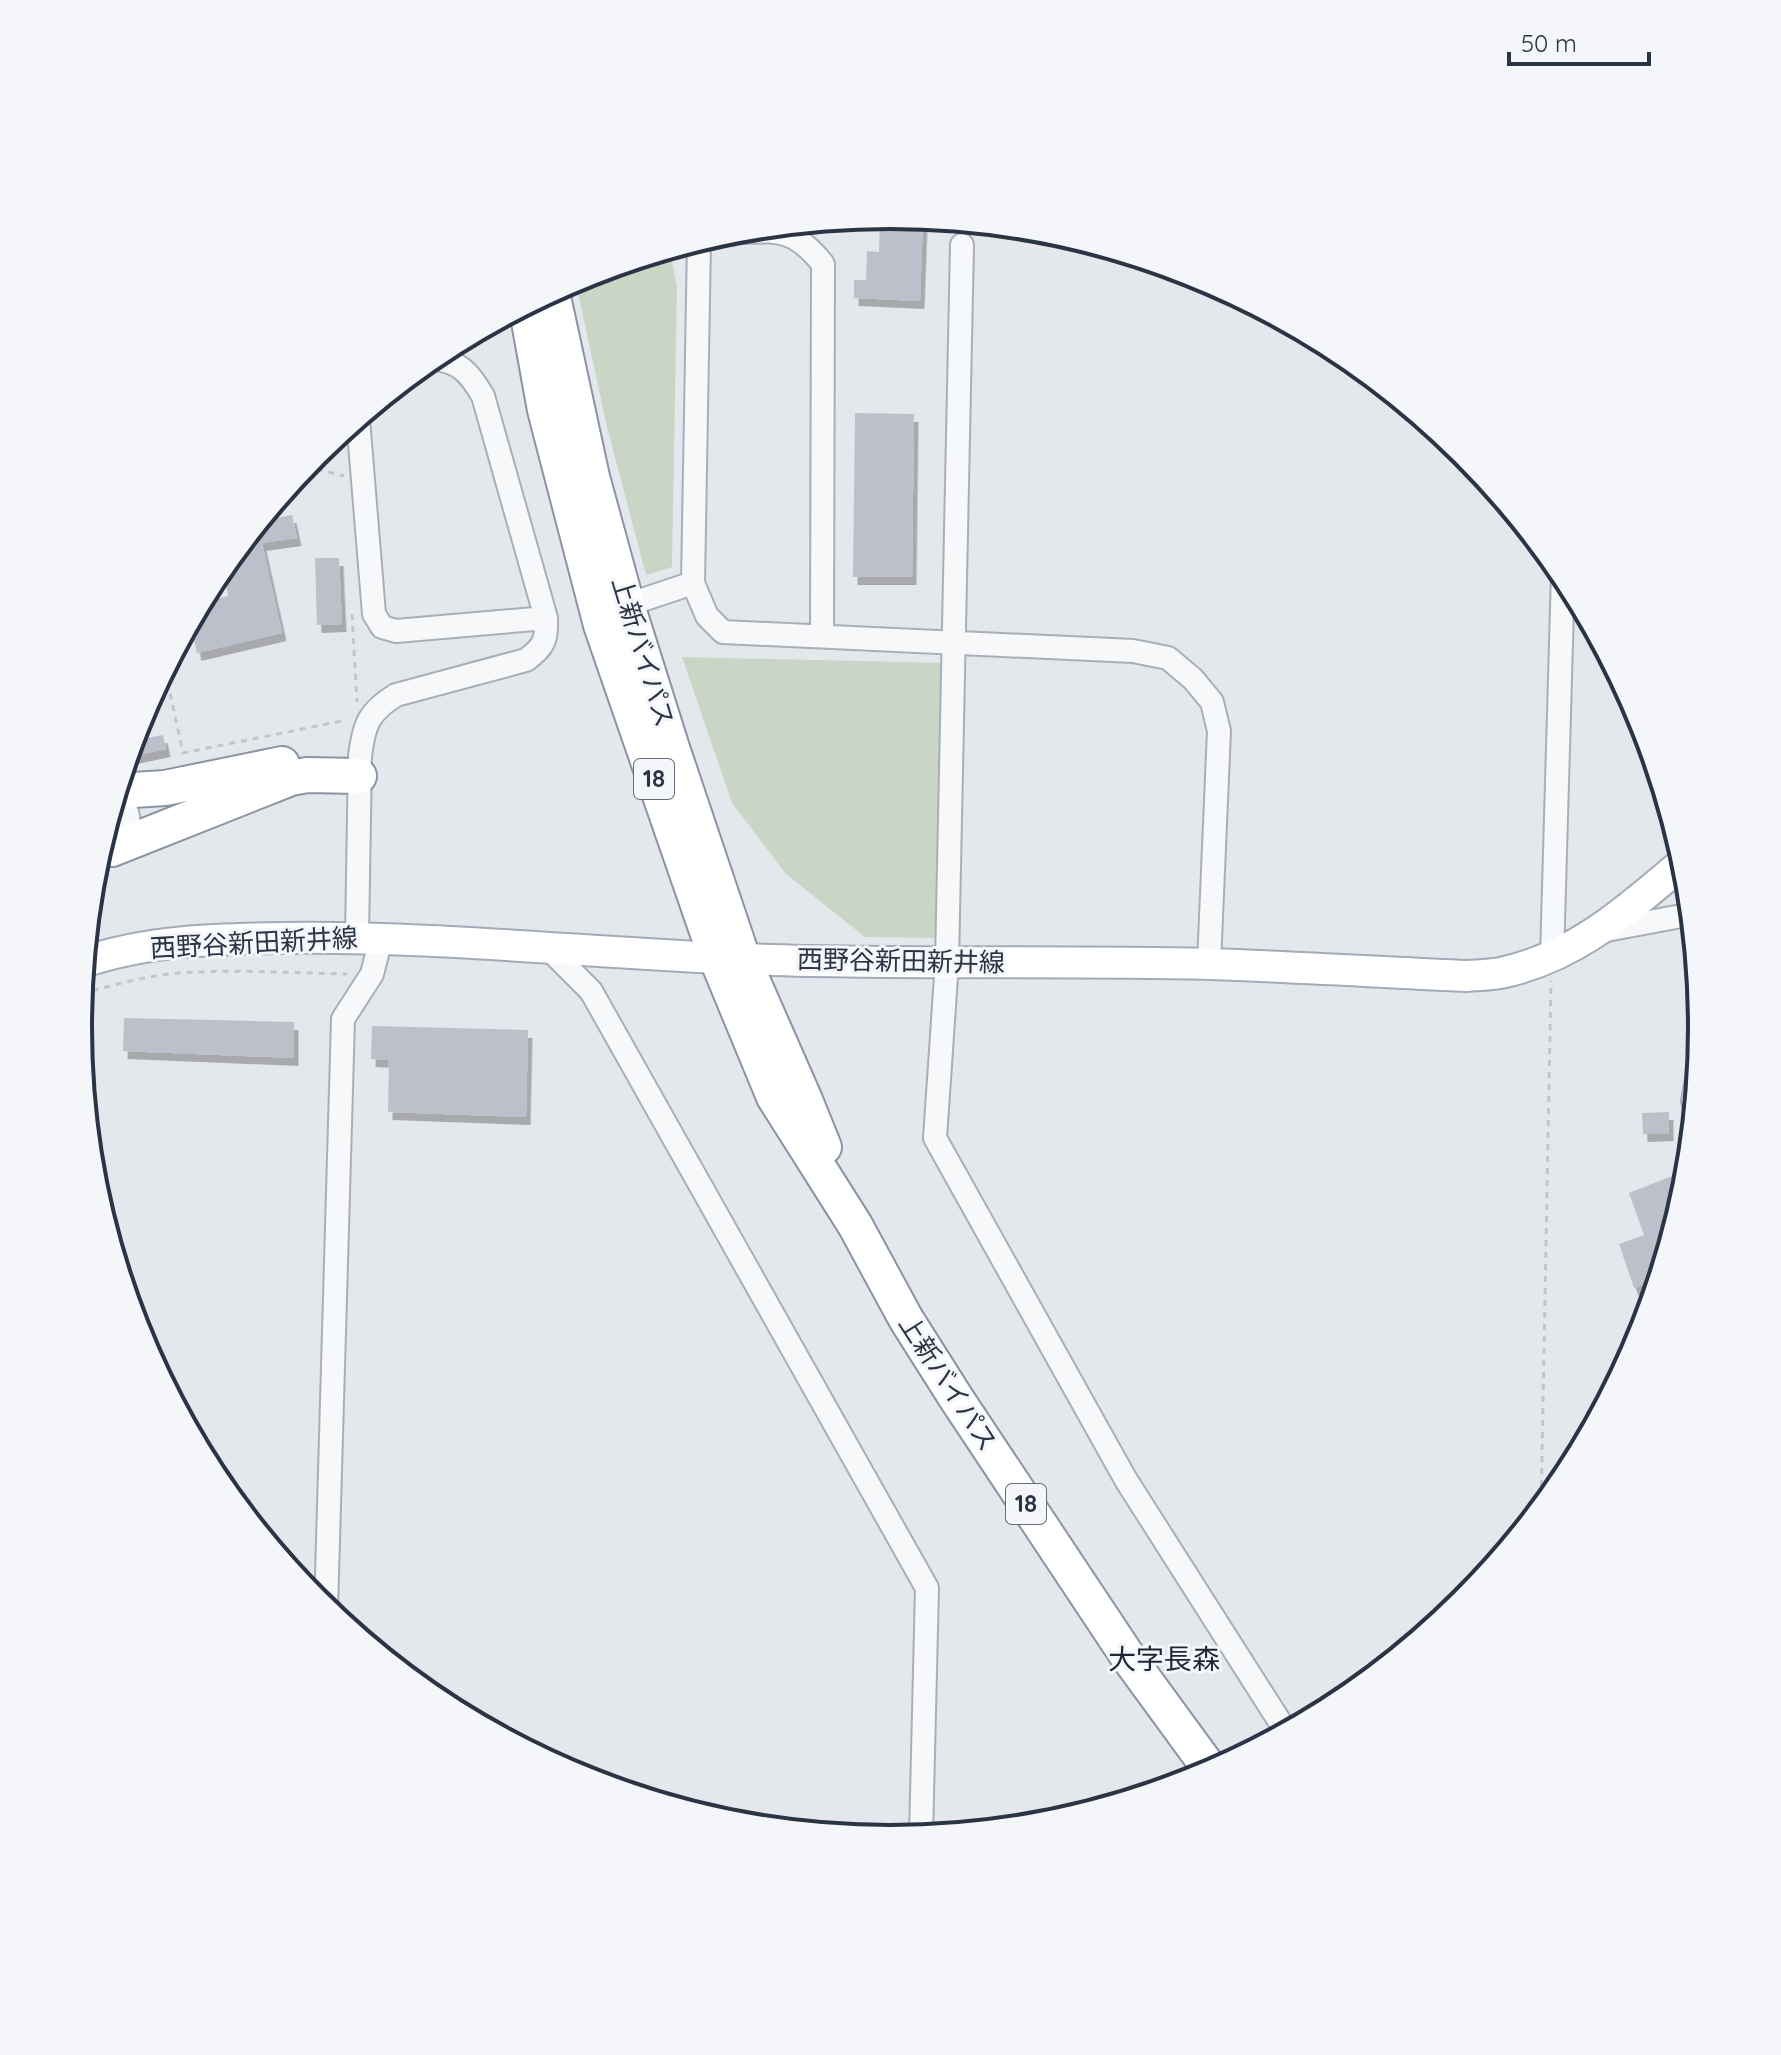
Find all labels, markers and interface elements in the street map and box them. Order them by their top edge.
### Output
scale bar [1509,16,1649,66]
text: 50 m [1521,28,1577,58]
street label: 上新バイパス [605,573,682,731]
road number: 18 [634,759,674,799]
street label: 西野谷新田新井線 [149,921,359,964]
street label: 西野谷新田新井線 [797,942,1005,979]
street label: 上新バイパス [892,1309,1005,1457]
road number: 18 [1006,1484,1046,1524]
district label: 大字長森 [1108,1641,1220,1676]

